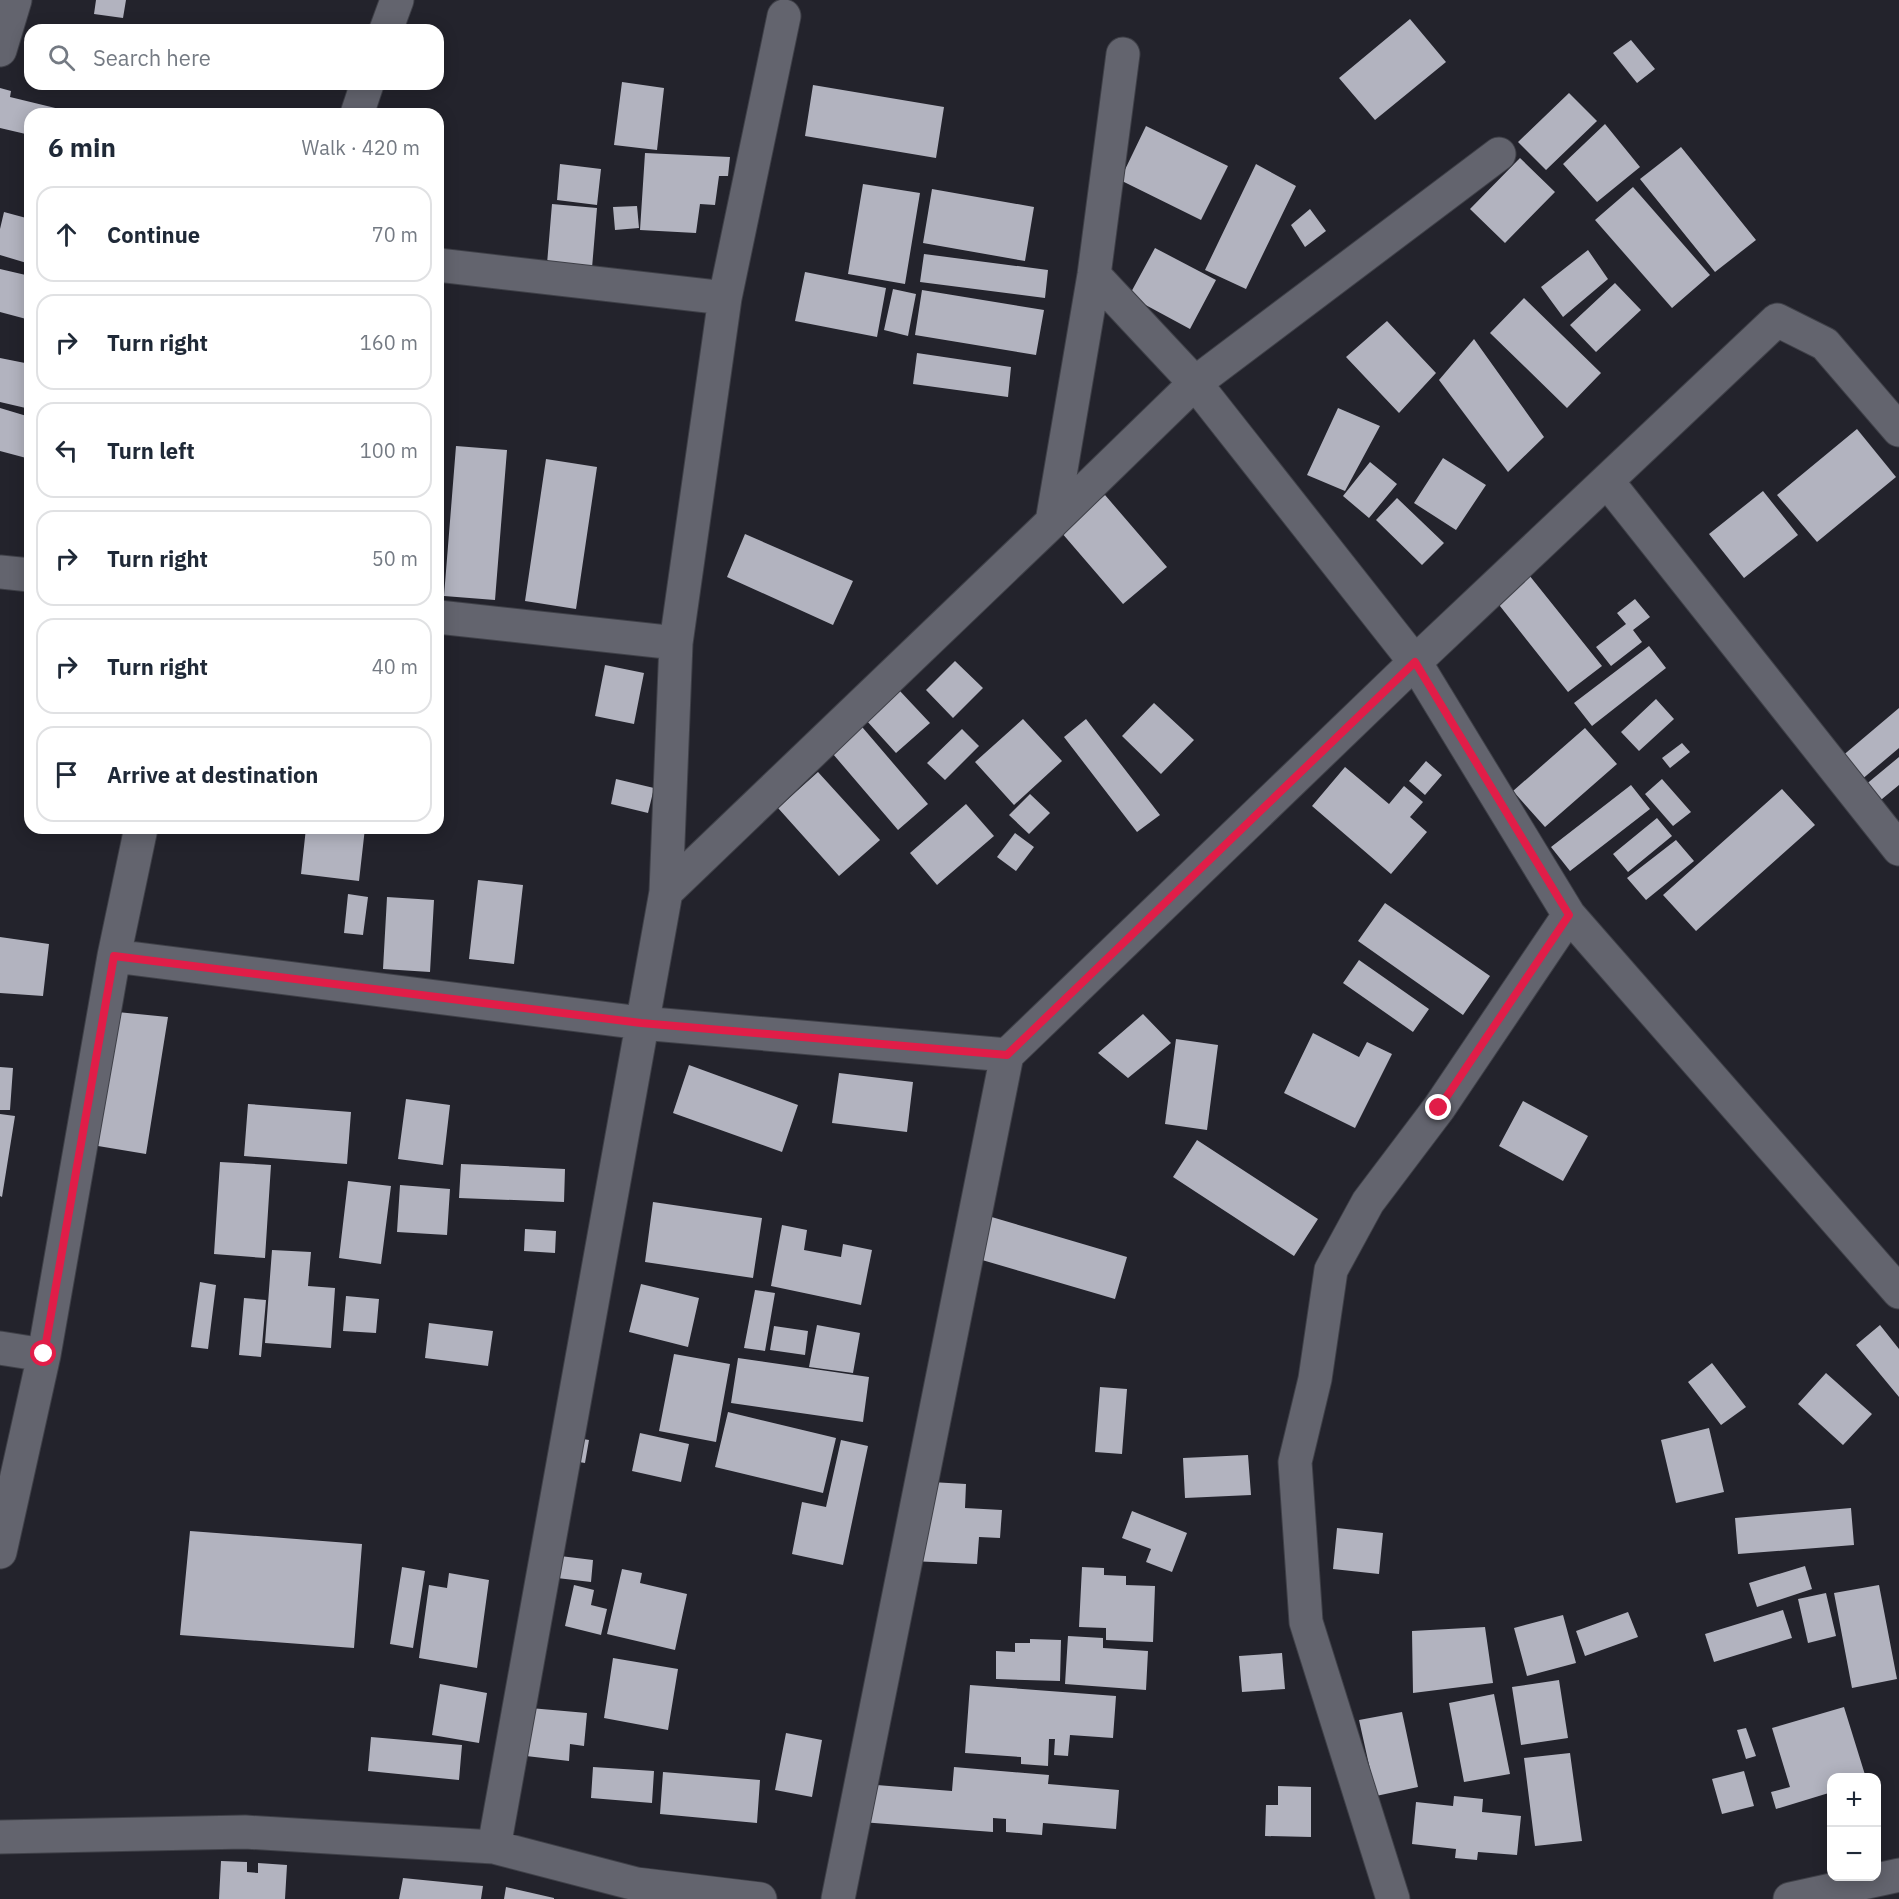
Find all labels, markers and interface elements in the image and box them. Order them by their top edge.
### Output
search box [24,24,444,90]
icon: search [45,41,78,74]
text: Search here [93,43,211,72]
text: 6 min [48,130,116,164]
text: Walk · 420 m [302,134,420,161]
icon: ahead [50,218,83,251]
text: Continue [107,220,200,249]
text: 70 m [372,221,418,248]
icon: right [50,326,83,359]
text: Turn right [107,328,208,357]
text: 160 m [360,329,418,356]
icon: left [50,434,83,467]
text: Turn left [107,436,195,465]
text: 100 m [360,437,418,464]
icon: right [50,542,83,575]
text: Turn right [107,544,208,573]
text: 50 m [372,545,418,572]
icon: right [50,650,83,683]
text: Turn right [107,652,208,681]
text: 40 m [372,653,418,680]
icon: arrive [50,758,83,791]
text: Arrive at destination [107,760,318,789]
route end [1425,1094,1451,1120]
route start [30,1340,56,1366]
map controls [1827,1773,1881,1881]
button: + [1827,1773,1881,1827]
button: − [1827,1827,1881,1881]

